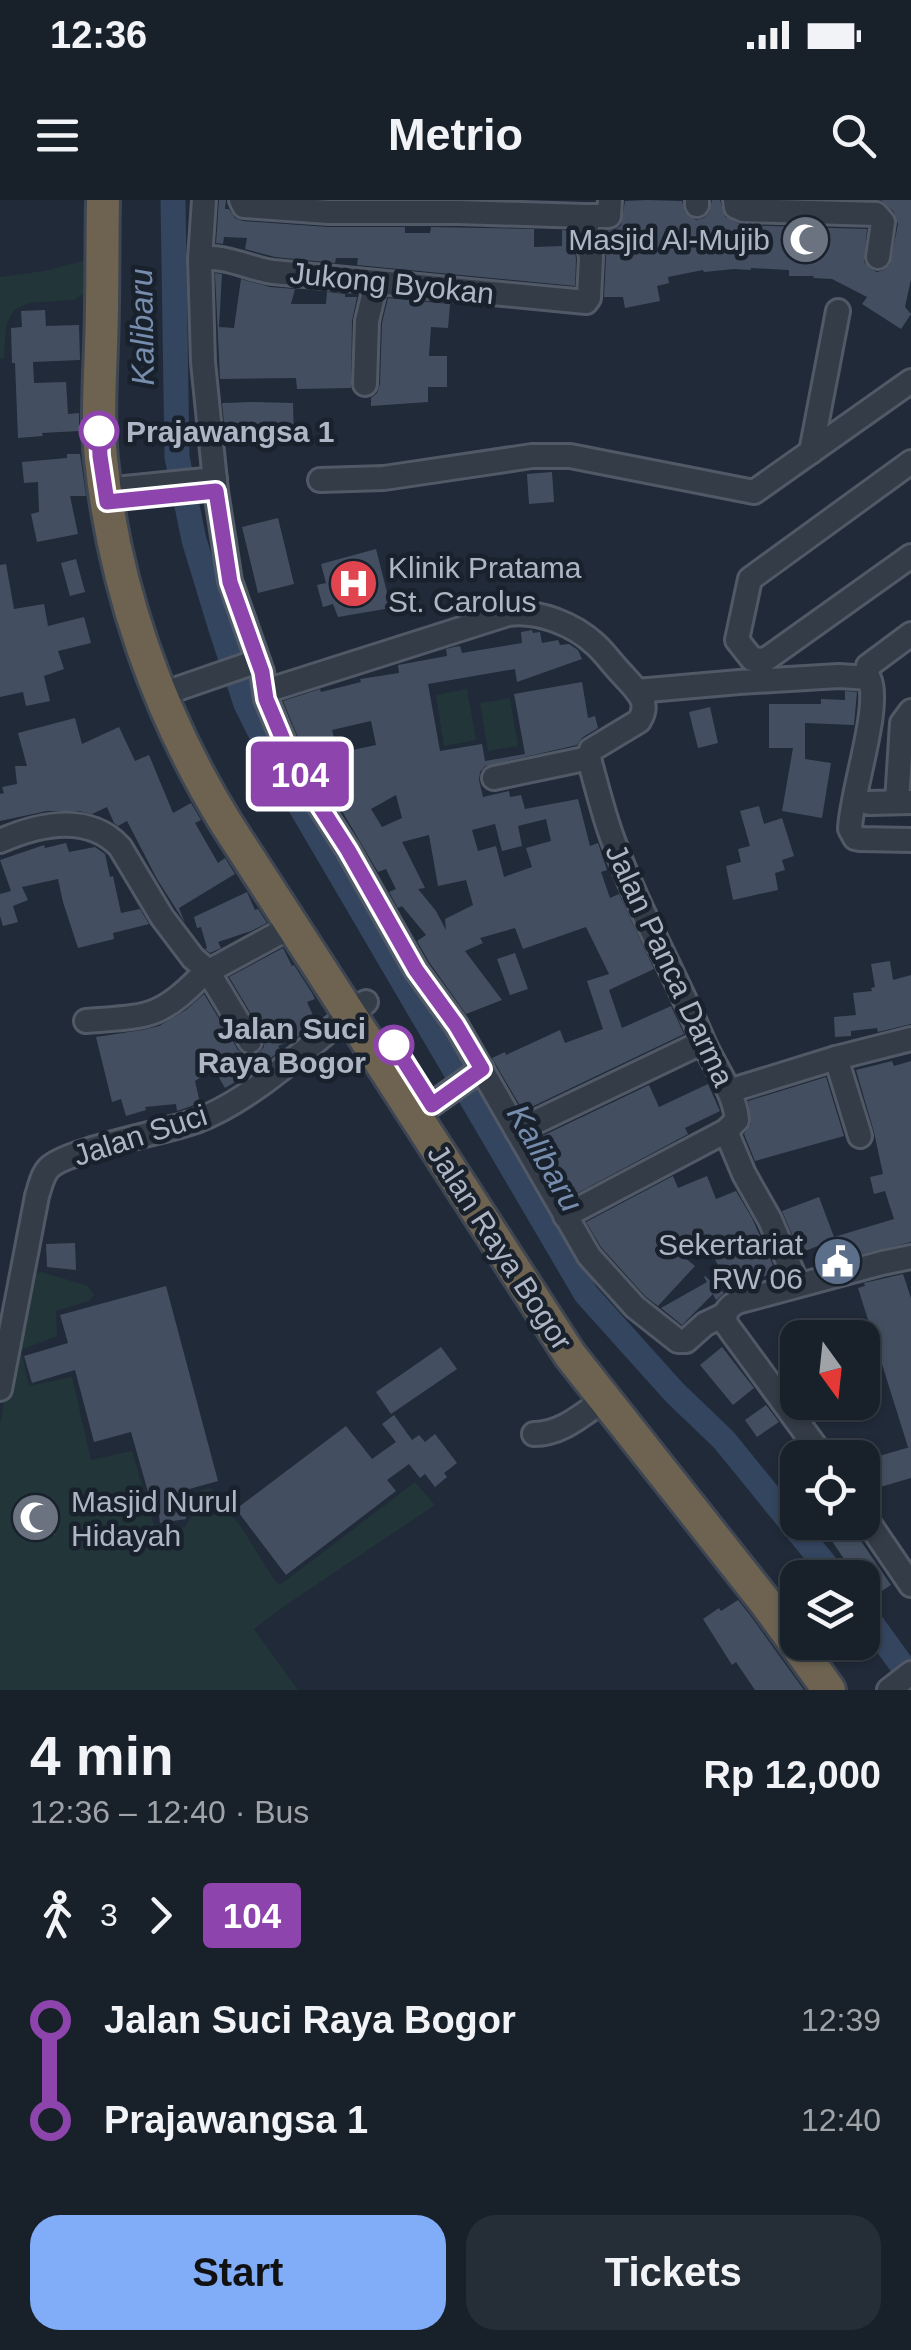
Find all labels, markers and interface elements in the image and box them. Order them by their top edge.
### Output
text: 12:36 [50,14,147,56]
icon: menu [30,108,85,163]
icon: search [826,108,881,163]
text: Metrio [388,109,523,160]
mosque icon: Masjid Al-Mujib [779,213,831,265]
place label: Masjid Al-Mujib [568,223,770,256]
street label: Jukong Byokan [288,256,496,310]
water label: Kalibaru [123,268,161,386]
marker: Prajawangsa 1 [80,412,118,450]
place label: Prajawangsa 1 [126,415,334,448]
place label: Klinik Pratama St. Carolus [388,551,582,618]
hospital icon: Klinik Pratama St. Carolus [327,558,379,610]
line badge: 104 [242,742,358,806]
text: 104 [271,755,329,794]
street label: Jalan Panca Darma [599,839,741,1092]
place label: Jalan Suci Raya Bogor [198,1012,366,1079]
marker: Jalan Suci Raya Bogor [375,1026,413,1064]
street label: Jalan Suci [69,1098,211,1172]
water label: Kalibaru [500,1098,590,1218]
street label: Jalan Raya Bogor [421,1138,579,1356]
place label: Sekertariat RW 06 [658,1228,804,1295]
public building icon: Sekertariat RW 06 [812,1235,864,1287]
north arrow [780,1320,880,1420]
map controls [780,1320,880,1660]
button: locate [780,1440,880,1540]
place label: Masjid Nurul Hidayah [71,1485,238,1552]
mosque icon: Masjid Nurul Hidayah [10,1492,62,1544]
button: layers [780,1560,880,1660]
text: 4 min [30,1725,174,1787]
text: Rp 12,000 [704,1754,881,1796]
text: 12:36 – 12:40 · Bus [30,1794,309,1830]
icon: walk [30,1888,85,1943]
icon: forward [133,1888,188,1943]
text: 104 [223,1896,281,1935]
text: 3 [100,1897,118,1933]
text: Jalan Suci Raya Bogor [104,1999,516,2041]
text: 12:39 [801,2002,881,2038]
text: Prajawangsa 1 [104,2099,368,2141]
text: 12:40 [801,2102,881,2138]
button: Start [30,2215,446,2330]
button: Tickets [466,2215,881,2330]

